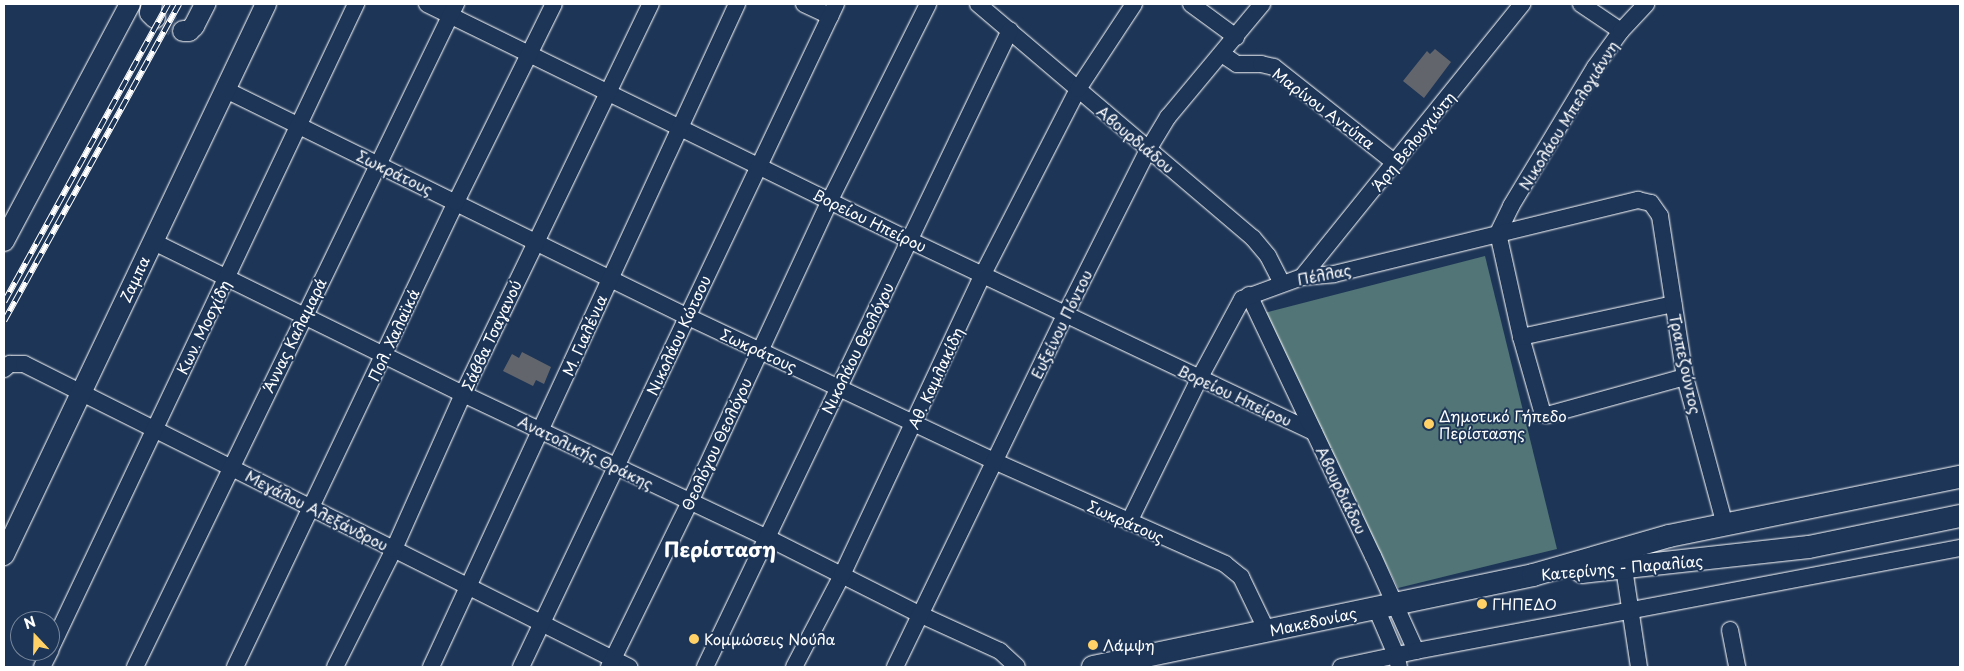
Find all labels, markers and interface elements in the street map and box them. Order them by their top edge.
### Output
street label: Νικολάου Μπελογιάννη [1515,37,1621,193]
street label: Μαρίνου Αντύπα [1269,64,1379,152]
street label: Άρη Βελουχιώτη [1368,88,1458,194]
street label: Αβουρδιάδου [1094,102,1178,176]
street label: Σωκράτους [354,146,436,198]
street label: Βορείου Ηπείρου [810,185,930,255]
street label: Ζαμπα [116,253,152,305]
street label: Πέλλας [1296,260,1352,288]
street label: Ευξείνου Πόντου [1027,266,1095,382]
street label: Νικολάου Κώτσου [642,272,714,398]
street label: Άννας Καλαμαρά [258,274,330,396]
street label: Κων. Μοσχίδη [172,277,234,377]
street label: Σάββα Τσαγανού [457,277,525,393]
street label: Νικολάου Θεολόγου [817,279,897,417]
street label: Πολ. Χαλαϊκά [364,286,422,384]
street label: Μ. Γιαλένια [558,292,610,378]
street label: Τραπεζούντος [1667,312,1705,416]
street label: Σωκράτους [718,324,800,376]
street label: Αθ. Καμλακίδη [904,324,966,432]
street label: Βορείου Ηπείρου [1175,361,1295,429]
street label: Θεολόγου Θεολόγου [677,375,755,513]
place label: Δημοτικό Γήπεδο Περίστασης [1439,406,1567,441]
street label: Ανατολικής Θράκης [515,411,657,493]
marker: Δημοτικό Γήπεδο Περίστασης [1423,418,1435,430]
street label: Αβουρδιάδου [1313,443,1371,537]
street label: Μεγάλου Αλεξάνδρου [242,466,392,554]
street label: Σωκράτους [1085,496,1167,546]
district label: Περίσταση [664,537,776,561]
street label: Κατερίνης - Παραλίας [1540,551,1704,583]
place label: ΓΗΠΕΔΟ [1492,595,1557,613]
marker: ΓΗΠΕΔΟ [1476,598,1488,610]
street label: Μακεδονίας [1268,603,1358,639]
north arrow [10,611,60,661]
text: N [21,611,39,634]
place label: Κομμώσεις Νούλα [704,630,836,648]
marker: Κομμώσεις Νούλα [688,633,700,645]
place label: Λάμψη [1103,636,1155,654]
marker: Λάμψη [1087,639,1099,651]

